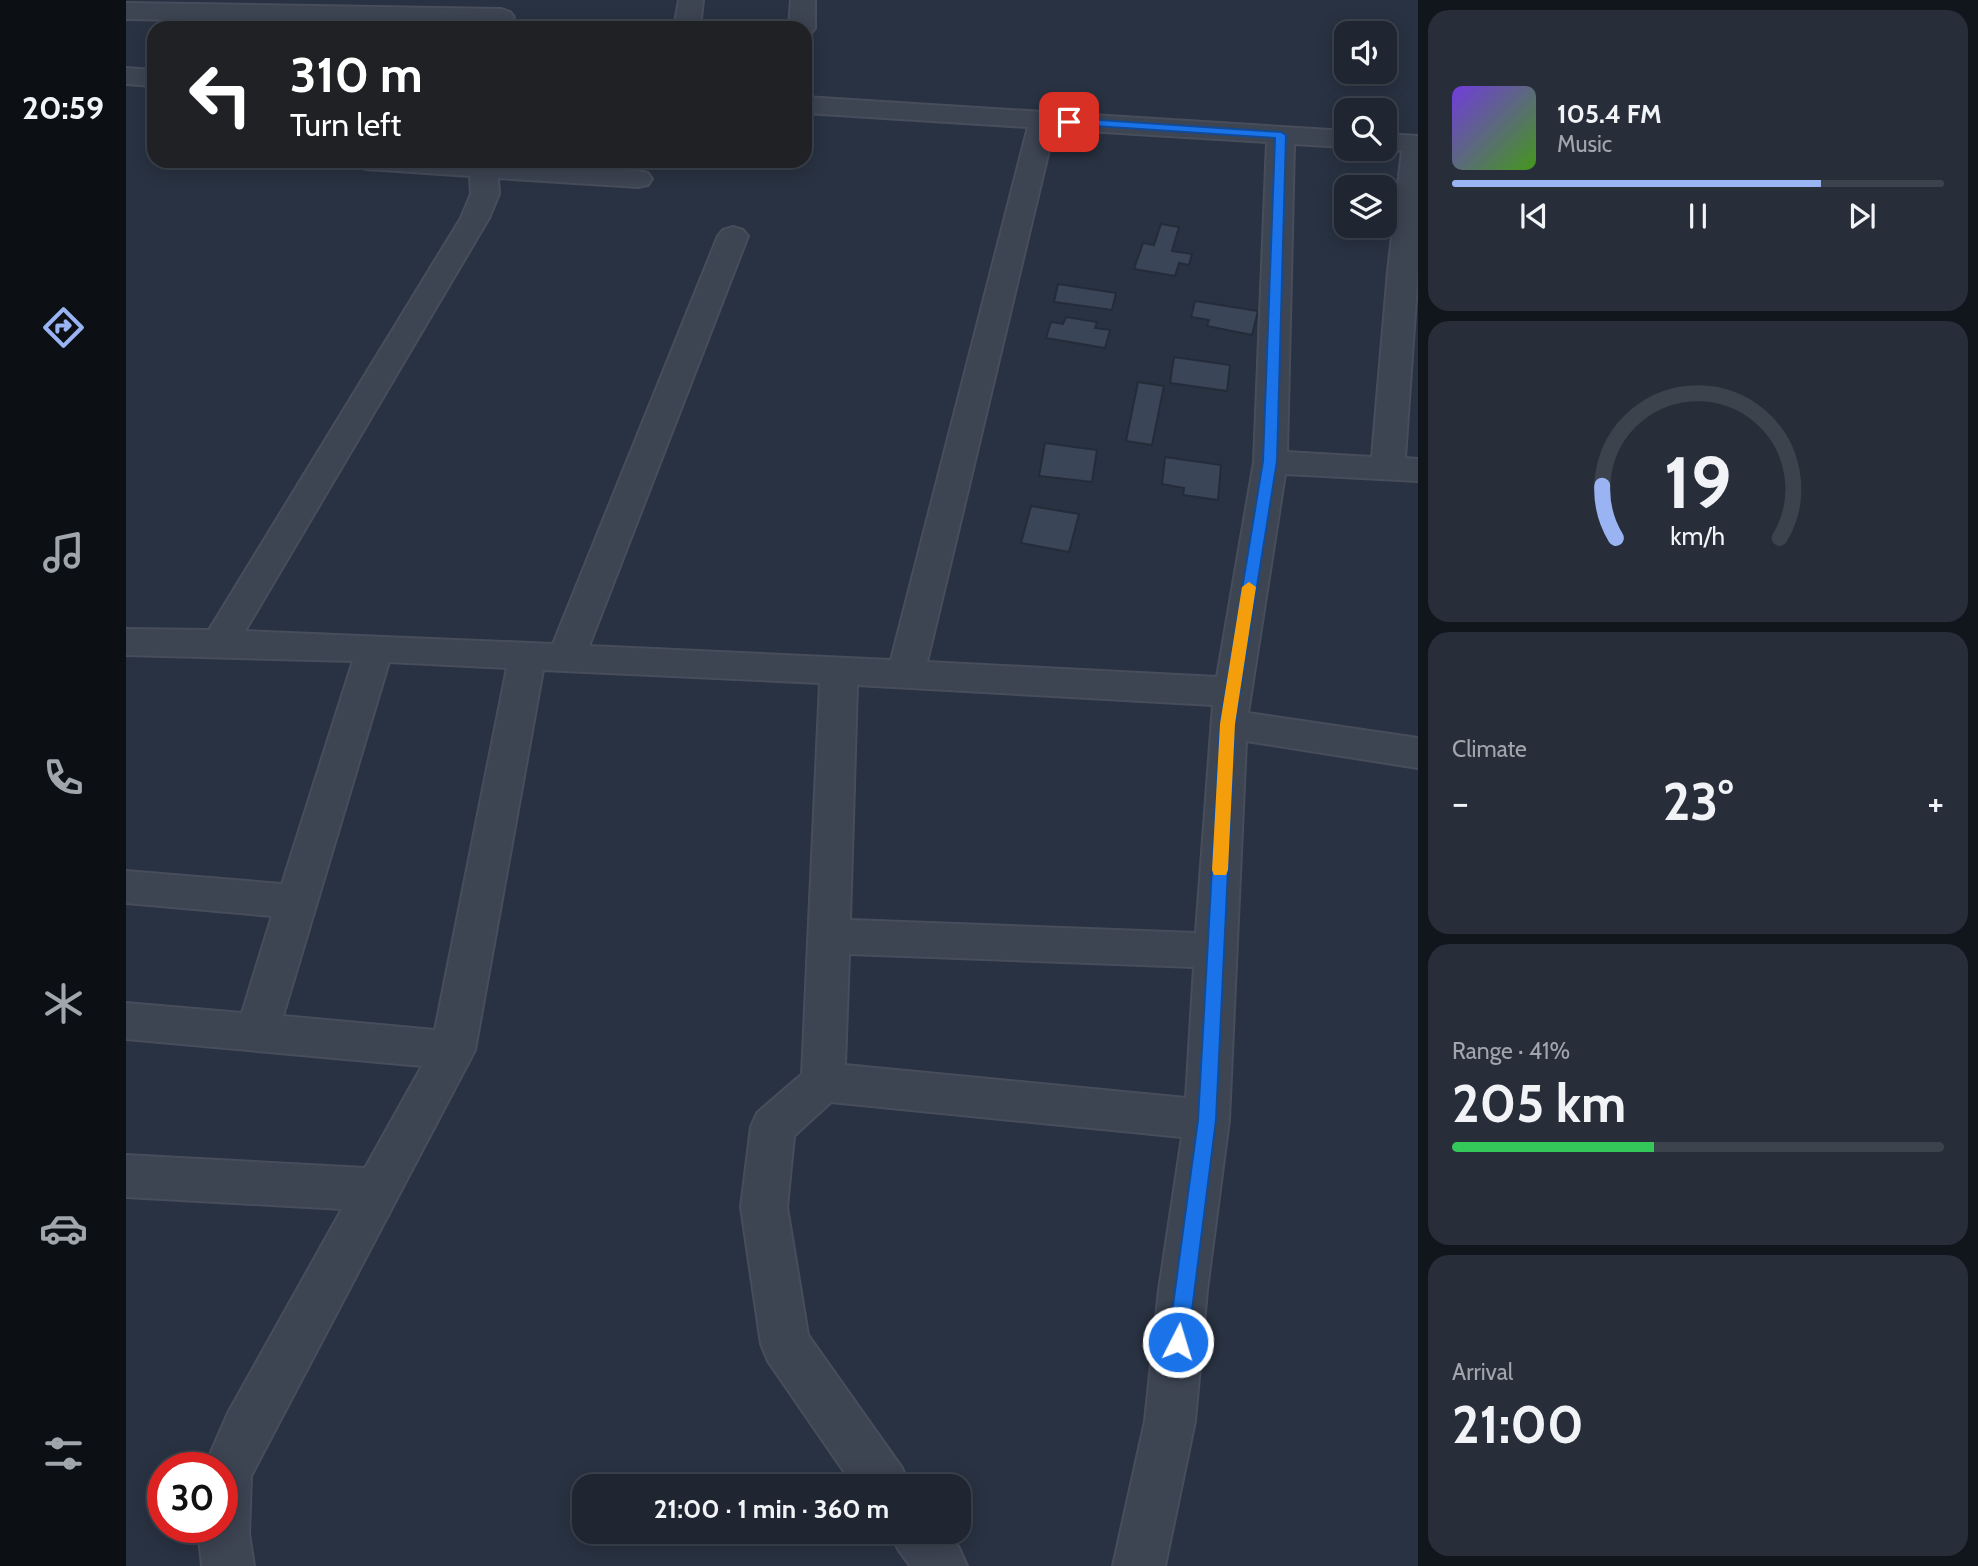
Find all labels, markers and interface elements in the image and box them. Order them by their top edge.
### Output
map controls [1334,21,1397,238]
button: sound [1334,21,1397,84]
text: 310 m [290,45,423,104]
icon: left [175,49,266,140]
text: 20:59 [22,88,104,127]
pin [1039,92,1099,152]
button: search [1334,98,1397,161]
text: 105.4 FM [1557,98,1662,130]
icon: arrive [1050,103,1088,141]
text: Turn left [290,105,401,144]
text: Music [1557,130,1612,158]
button: layers [1334,175,1397,238]
icon: previous [1515,197,1553,235]
icon: pause [1679,197,1717,235]
icon: next [1843,197,1881,235]
icon: directions [39,303,88,352]
text: 19 [1664,438,1732,526]
text: km/h [1671,521,1725,551]
icon: music [39,528,88,577]
text: Climate [1452,735,1527,763]
icon: phone [39,753,88,802]
text: 23° [1663,770,1733,833]
text: − [1452,779,1469,826]
text: + [1927,779,1944,826]
icon: climate [39,979,88,1028]
text: Range · 41% [1452,1037,1570,1065]
text: 205 km [1452,1072,1626,1135]
icon: car [39,1204,88,1253]
position arrow [1141,1305,1215,1379]
text: Arrival [1452,1358,1513,1386]
text: 21:00 [1452,1393,1584,1456]
icon: filters [39,1429,88,1478]
speed limit sign: 30 [147,1452,238,1543]
text: 21:00 · 1 min · 360 m [654,1493,889,1525]

